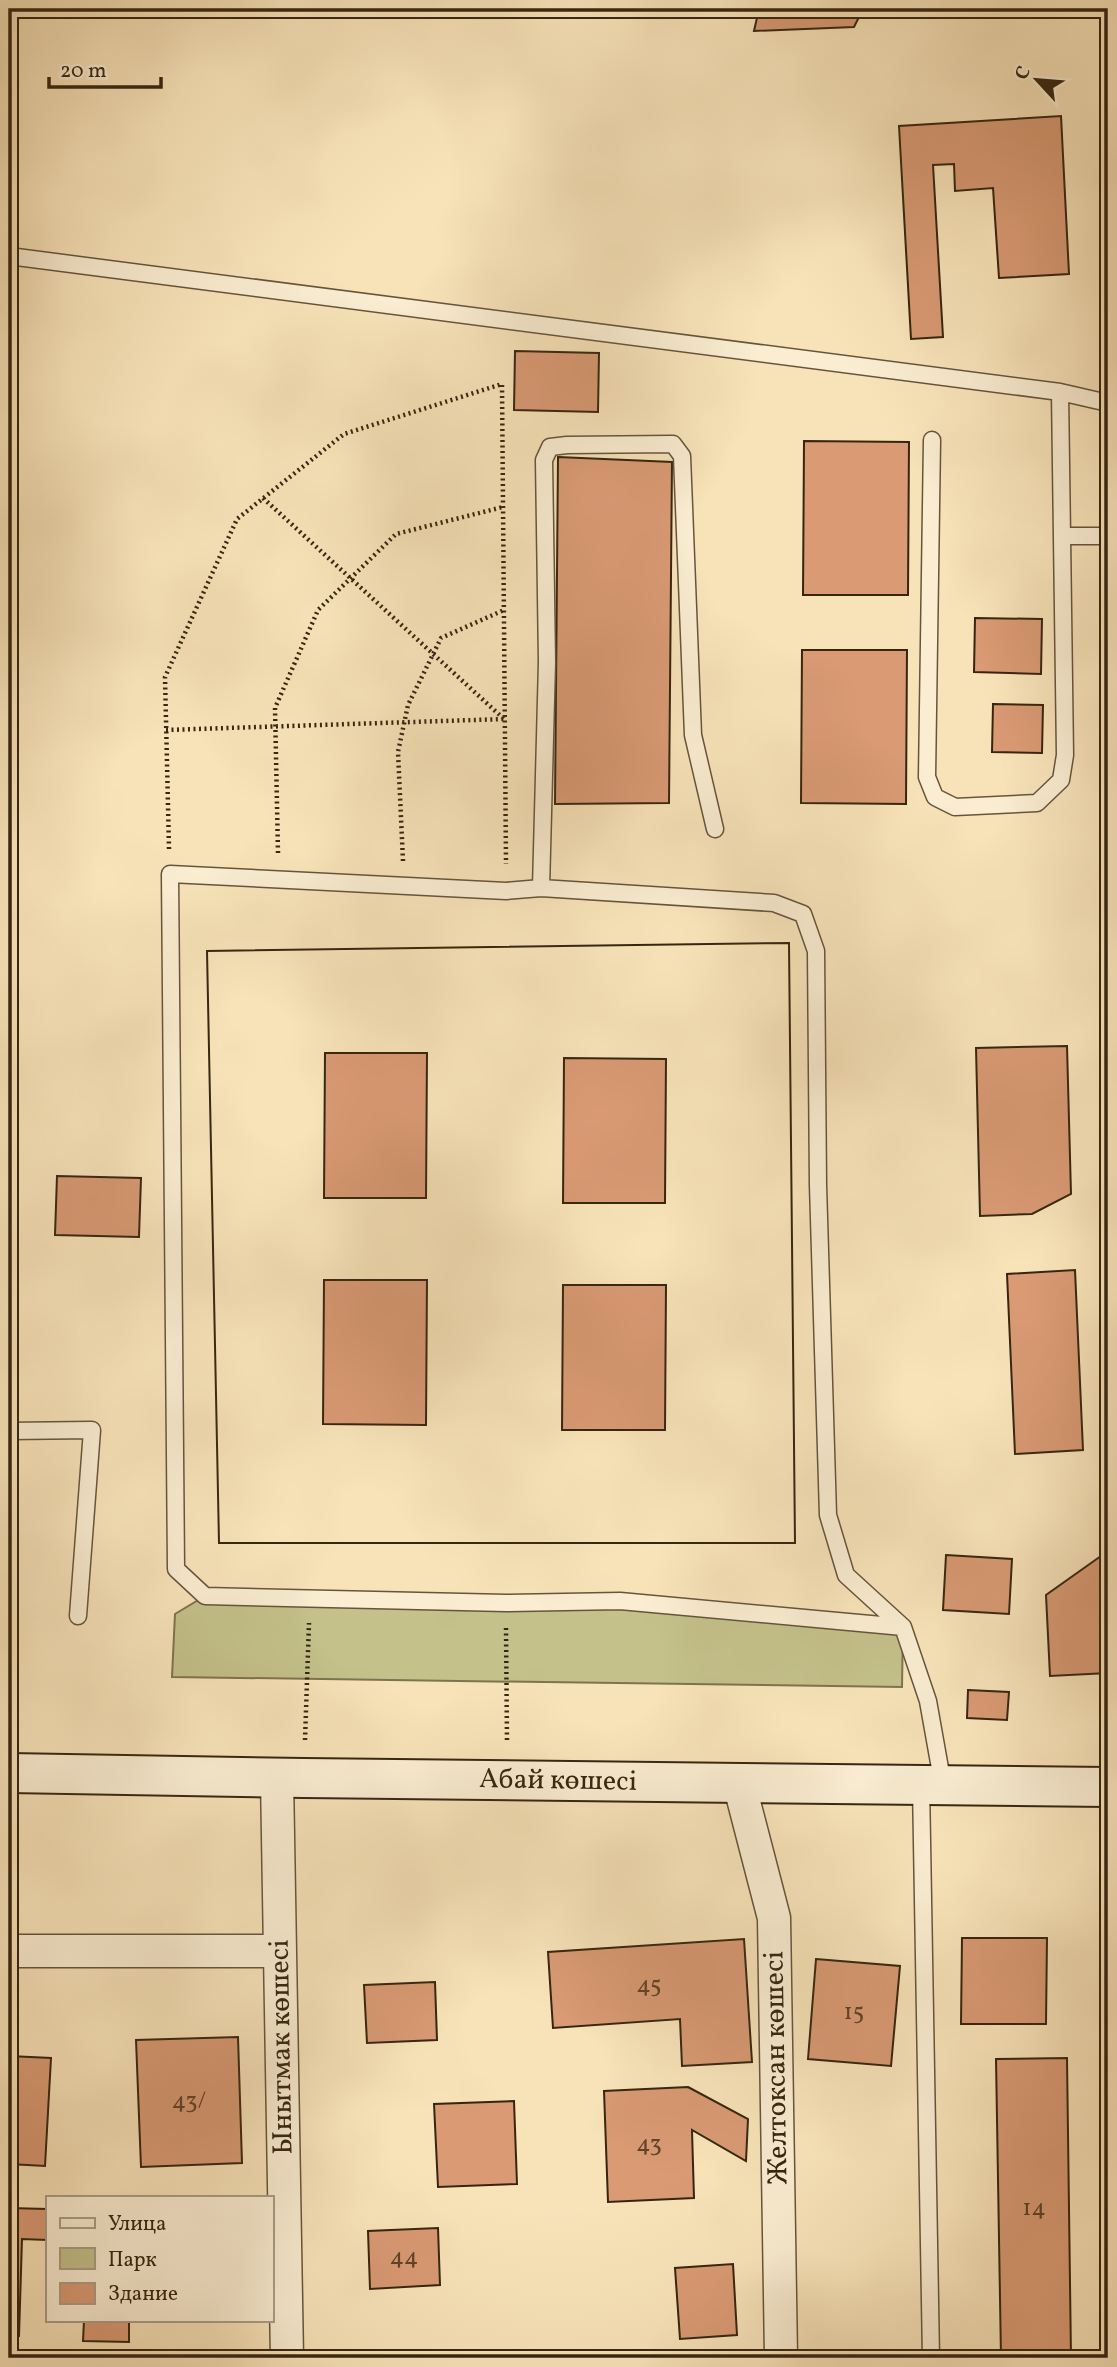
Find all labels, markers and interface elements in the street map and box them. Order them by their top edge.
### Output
scale bar [49,46,161,90]
north arrow [1002,46,1072,116]
text: 20 m [60,57,106,86]
text: С [1009,62,1038,85]
street label: Абай көшесі [479,1760,637,1802]
street label: Ынытмак көшесі [261,1939,303,2155]
street label: Желтоксан көшесі [755,1951,799,2185]
house number: 45 [636,1969,662,2003]
house number: 15 [844,1996,864,2030]
house number: 43/ [172,2085,206,2119]
house number: 43 [636,2128,662,2162]
house number: 14 [1022,2192,1046,2226]
legend [46,2196,273,2322]
text: Улица [108,2210,166,2239]
house number: 44 [390,2241,418,2275]
text: Парк [108,2246,157,2275]
text: Здание [108,2280,178,2309]

